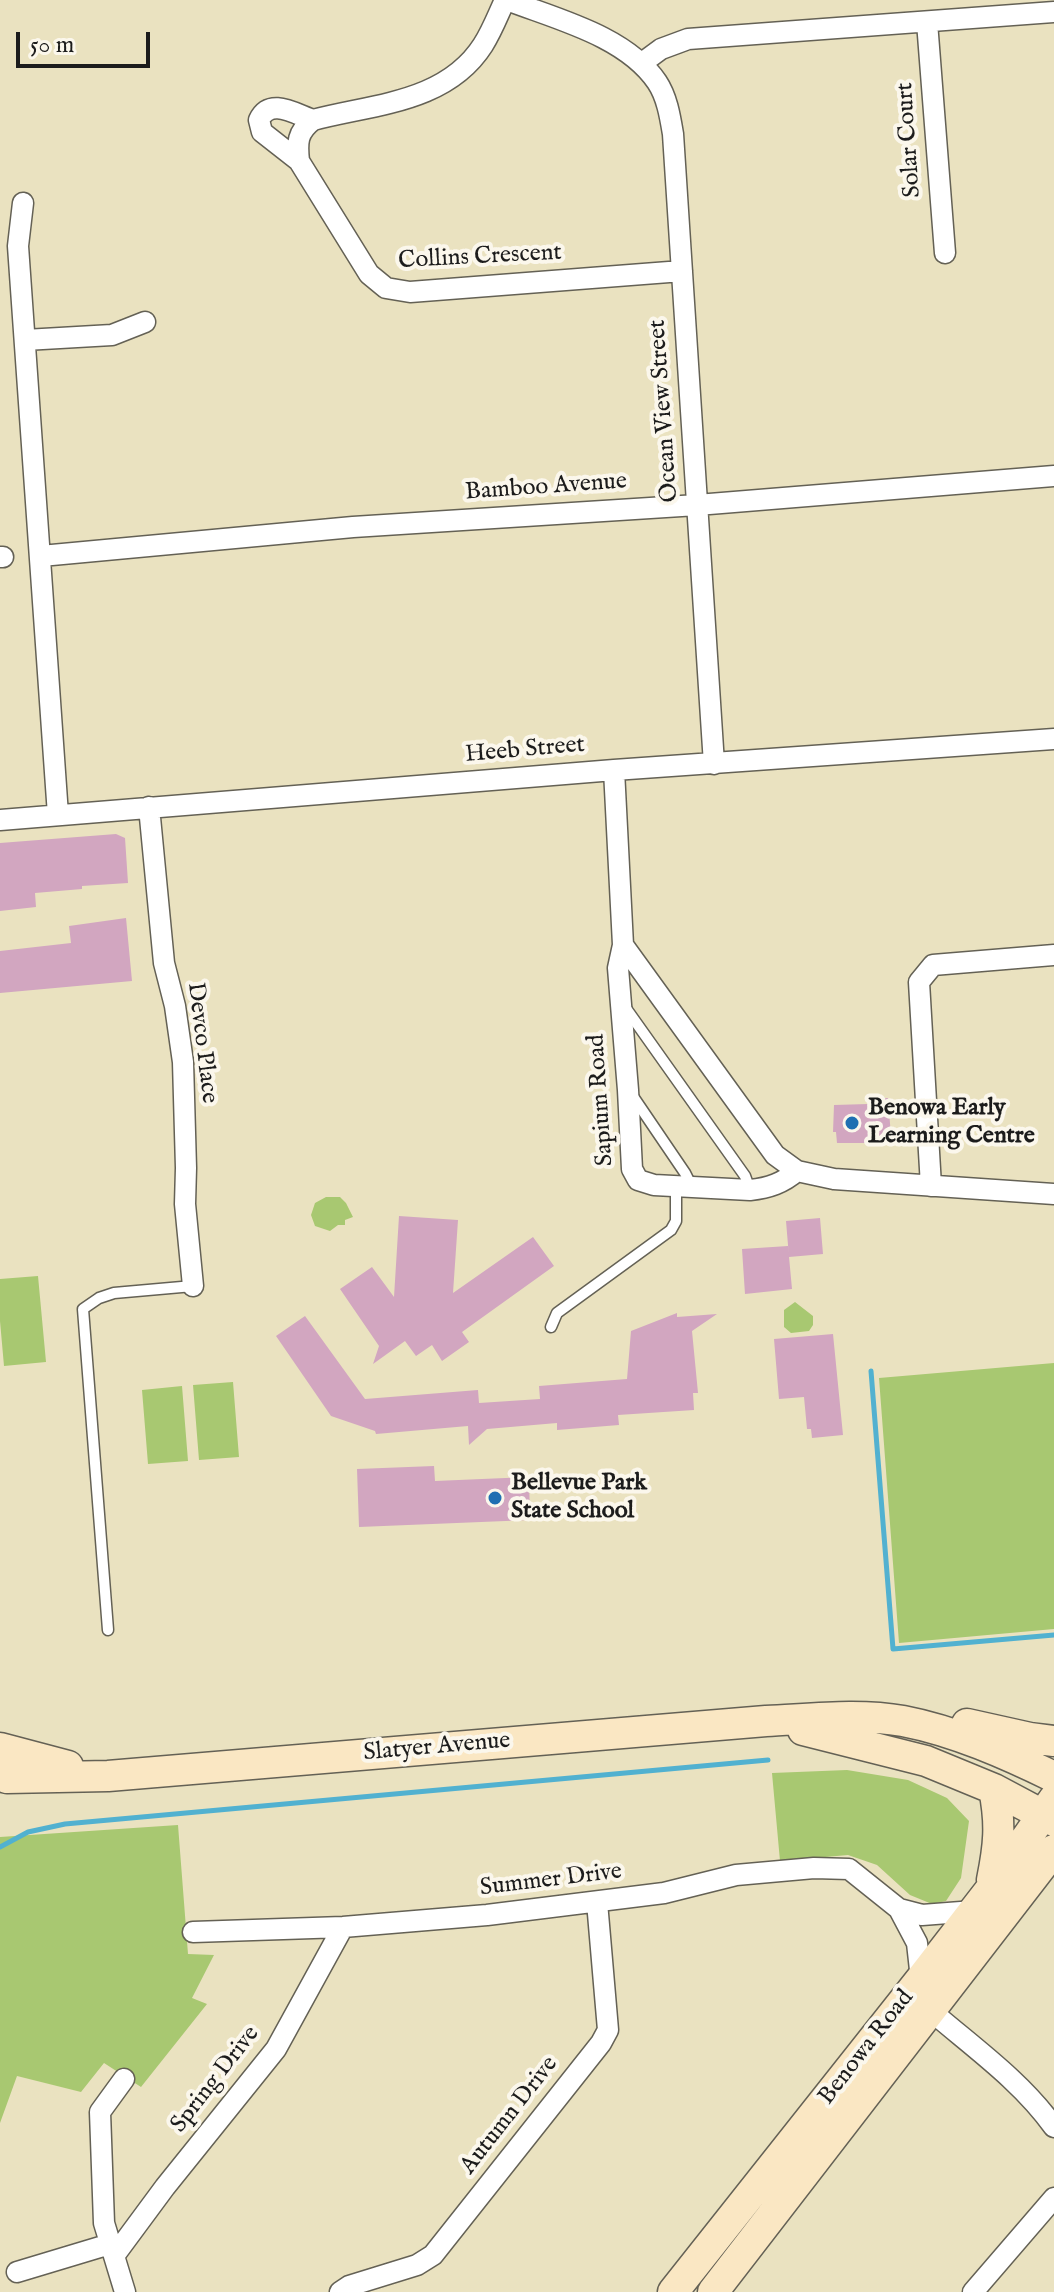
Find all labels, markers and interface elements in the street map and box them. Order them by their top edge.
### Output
scale bar [20,16,154,66]
text: 50 m [30,30,74,61]
street label: Solar Court [892,81,928,199]
street label: Collins Crescent [398,239,562,277]
street label: Ocean View Street [644,319,686,503]
street label: Bamboo Avenue [464,468,628,508]
street label: Heeb Street [464,731,586,771]
street label: Devco Place [179,981,223,1105]
street label: Sapium Road [583,1033,621,1167]
place label: Benowa Early Learning Centre [868,1095,1035,1151]
marker: Benowa Early Learning Centre [843,1114,861,1132]
place label: Bellevue Park State School [511,1470,647,1526]
marker: Bellevue Park State School [486,1489,504,1507]
street label: Slatyer Avenue [362,1727,512,1769]
street label: Summer Drive [478,1858,624,1904]
street label: Benowa Road [813,1985,921,2111]
street label: Spring Drive [165,2021,267,2139]
street label: Autumn Drive [455,2051,565,2181]

